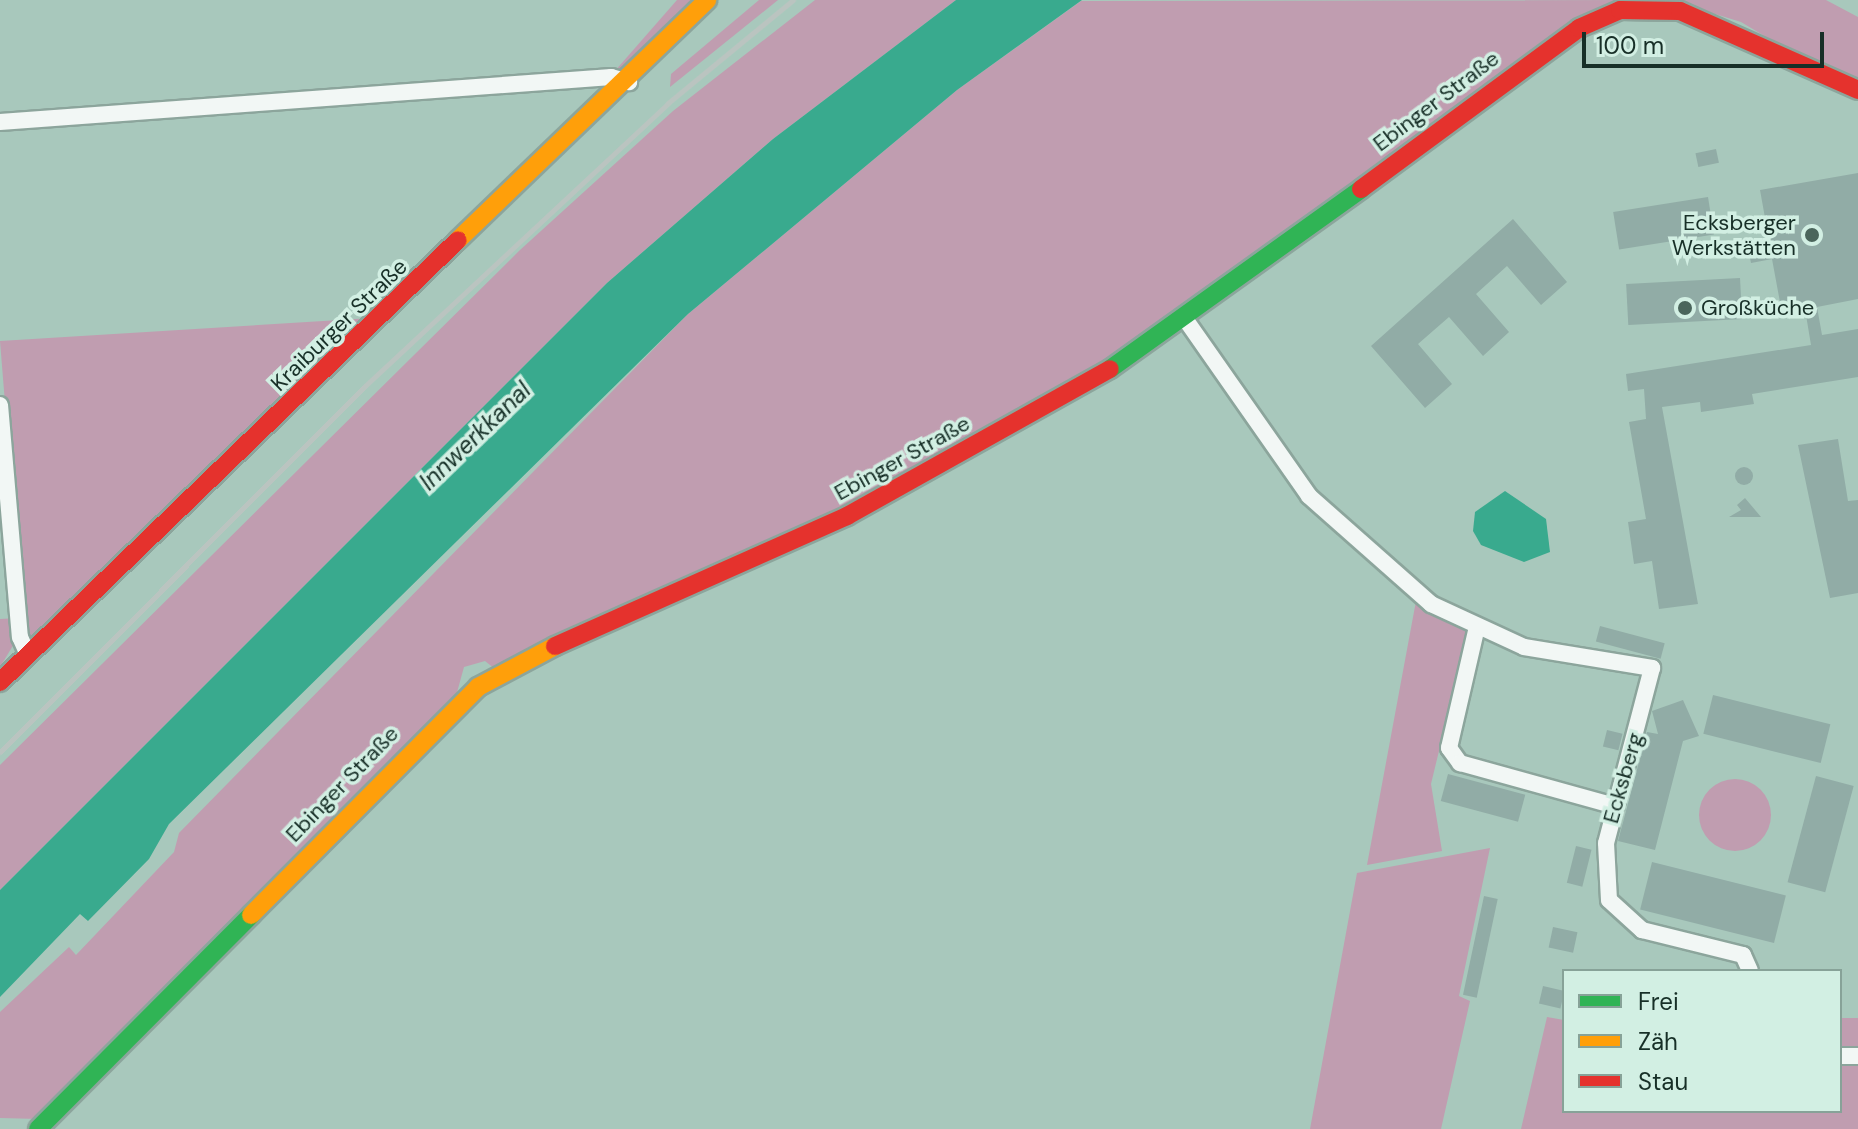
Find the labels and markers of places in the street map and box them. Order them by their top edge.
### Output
place label: Ecksberger Werkstätten [1672,209,1796,260]
marker: Ecksberger Werkstätten [1803,226,1821,244]
place label: Großküche [1701,295,1814,321]
marker: Großküche [1676,299,1694,317]

